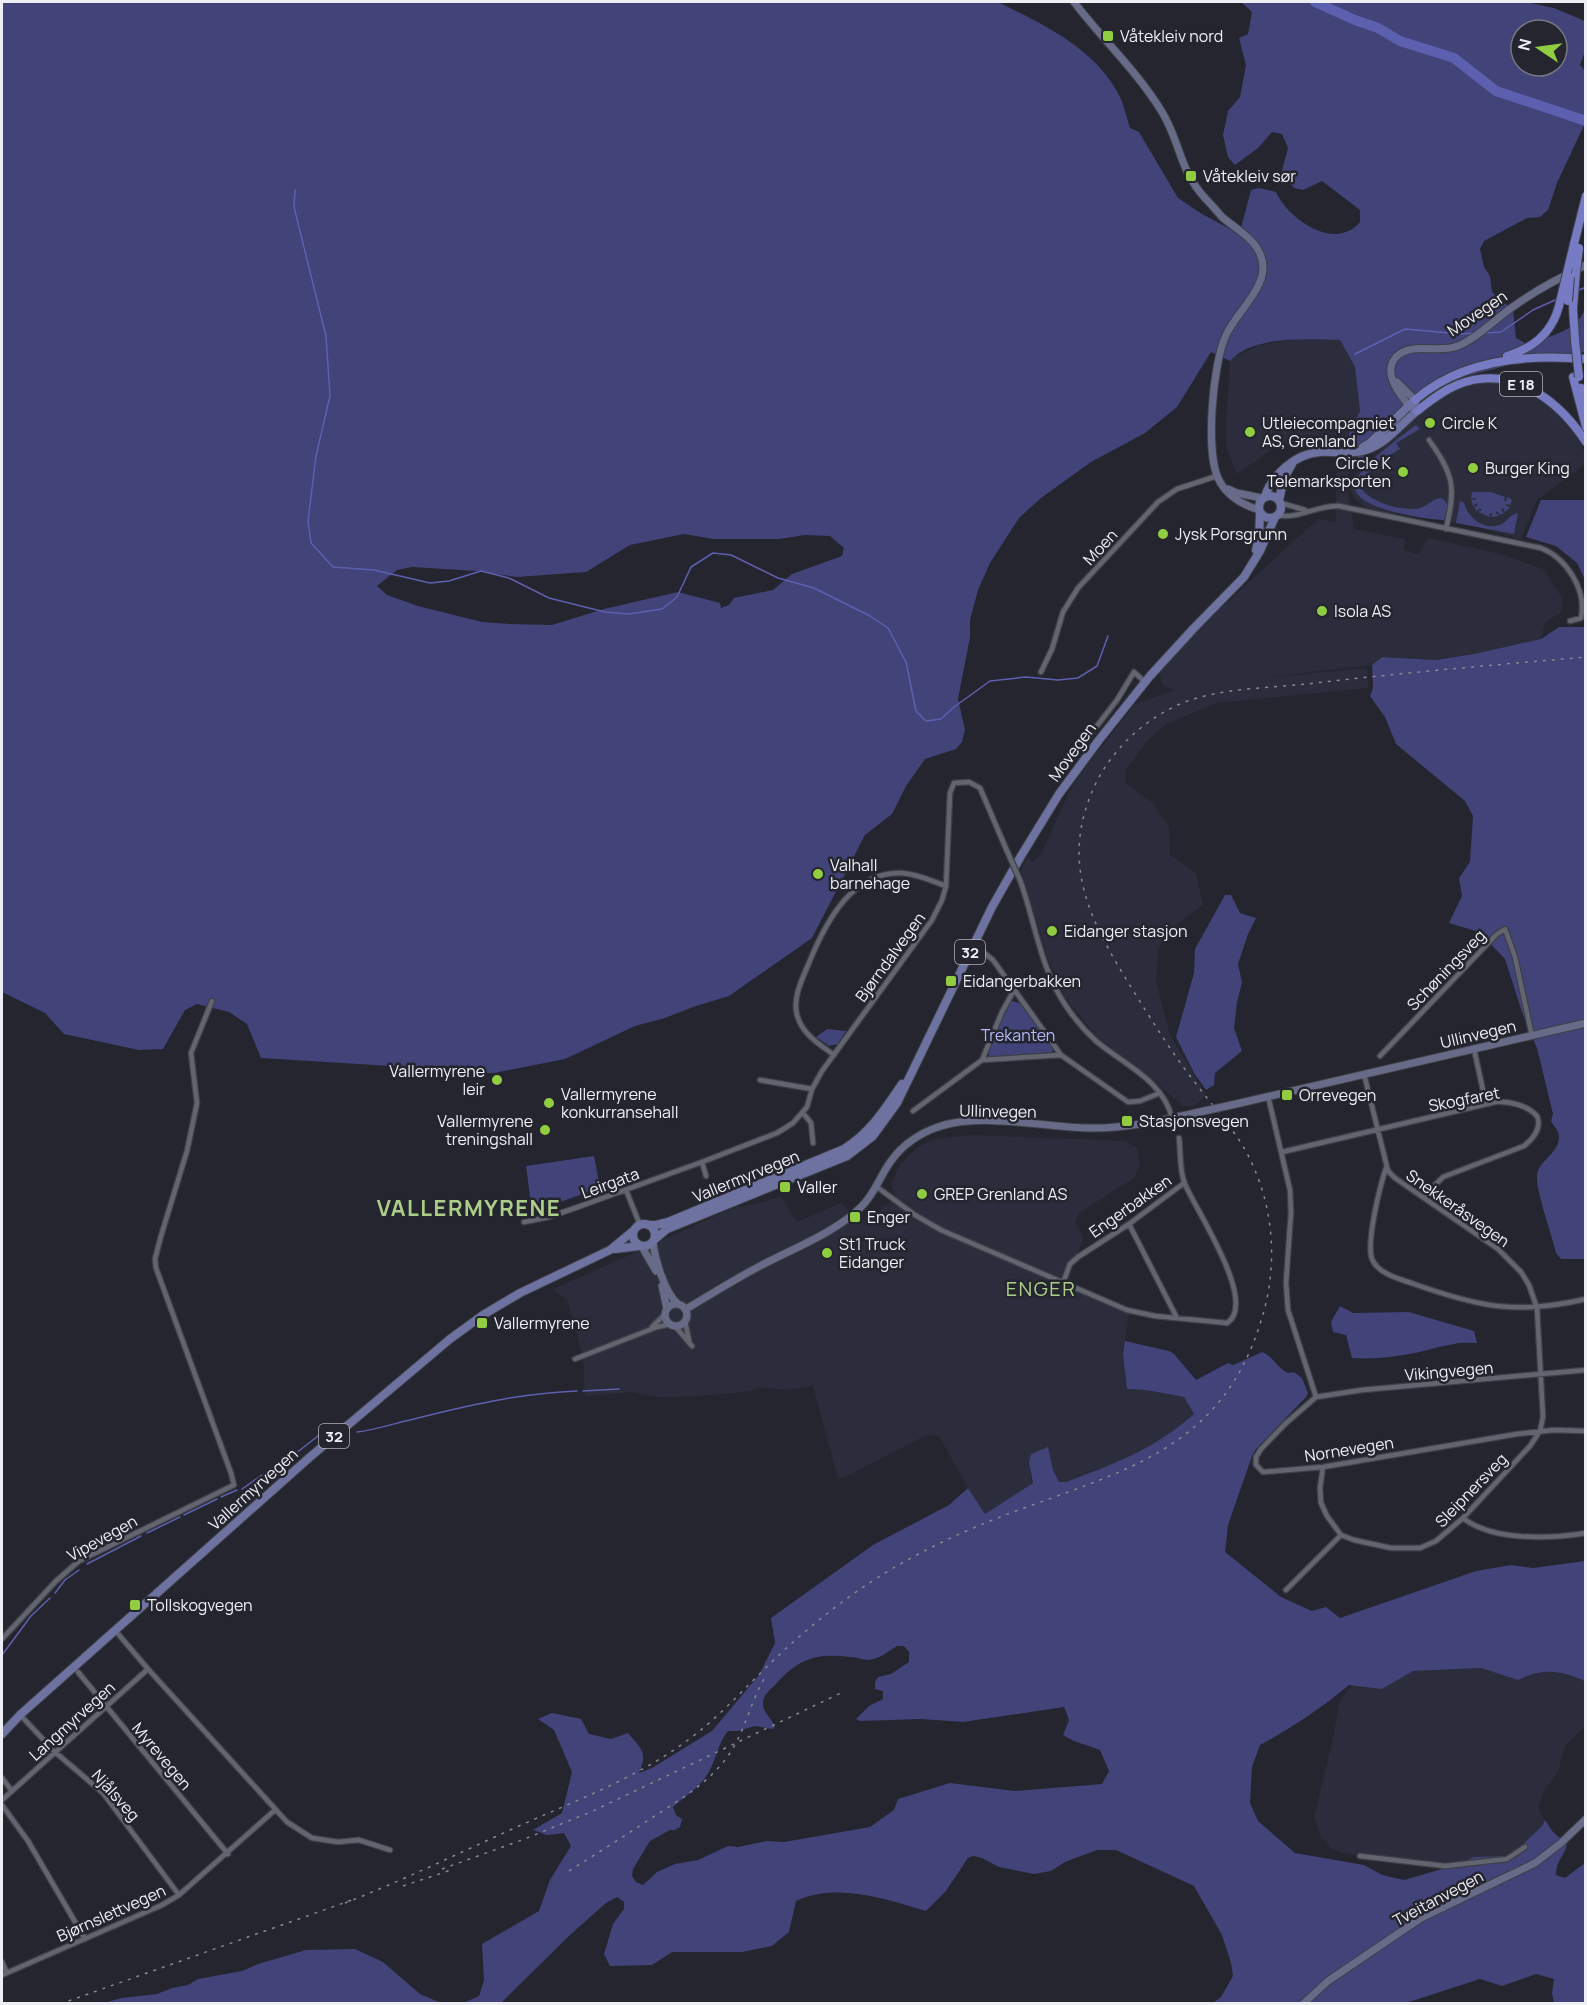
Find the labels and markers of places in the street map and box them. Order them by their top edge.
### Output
place label: Våtekleiv nord [1120,25,1223,47]
marker: Våtekleiv nord [1101,29,1115,43]
place label: Våtekleiv sør [1203,165,1296,187]
marker: Våtekleiv sør [1184,169,1198,183]
place label: Utleiecompagniet AS, Grenland [1262,412,1394,452]
place label: Circle K [1442,412,1498,434]
marker: Circle K [1423,416,1437,430]
marker: Utleiecompagniet AS, Grenland [1243,425,1257,439]
place label: Circle K Telemarksporten [1267,452,1391,492]
place label: Burger King [1485,457,1570,479]
marker: Burger King [1466,461,1480,475]
marker: Circle K Telemarksporten [1396,465,1410,479]
place label: Jysk Porsgrunn [1175,523,1287,545]
marker: Jysk Porsgrunn [1156,527,1170,541]
place label: Isola AS [1334,600,1391,622]
marker: Isola AS [1315,604,1329,618]
place label: Valhall barnehage [830,854,910,894]
marker: Valhall barnehage [811,867,825,881]
place label: Eidanger stasjon [1064,920,1188,942]
marker: Eidanger stasjon [1045,924,1059,938]
place label: Eidangerbakken [963,970,1081,992]
marker: Eidangerbakken [944,974,958,988]
place label: Vallermyrene leir [389,1060,485,1100]
marker: Vallermyrene leir [490,1073,504,1087]
place label: Vallermyrene konkurransehall [561,1083,678,1123]
place label: Orrevegen [1299,1084,1376,1106]
marker: Orrevegen [1280,1088,1294,1102]
marker: Vallermyrene konkurransehall [542,1096,556,1110]
place label: Vallermyrene treningshall [437,1110,533,1150]
place label: Stasjonsvegen [1139,1110,1249,1132]
marker: Stasjonsvegen [1120,1114,1134,1128]
marker: Vallermyrene treningshall [538,1123,552,1137]
place label: Valler [797,1176,838,1198]
marker: Valler [778,1180,792,1194]
place label: GREP Grenland AS [934,1183,1067,1205]
marker: GREP Grenland AS [915,1187,929,1201]
place label: Enger [867,1206,910,1228]
marker: Enger [848,1210,862,1224]
place label: St1 Truck Eidanger [839,1233,907,1273]
marker: St1 Truck Eidanger [820,1246,834,1260]
place label: Vallermyrene [494,1312,590,1334]
marker: Vallermyrene [475,1316,489,1330]
place label: Tollskogvegen [147,1594,253,1616]
marker: Tollskogvegen [128,1598,142,1612]

